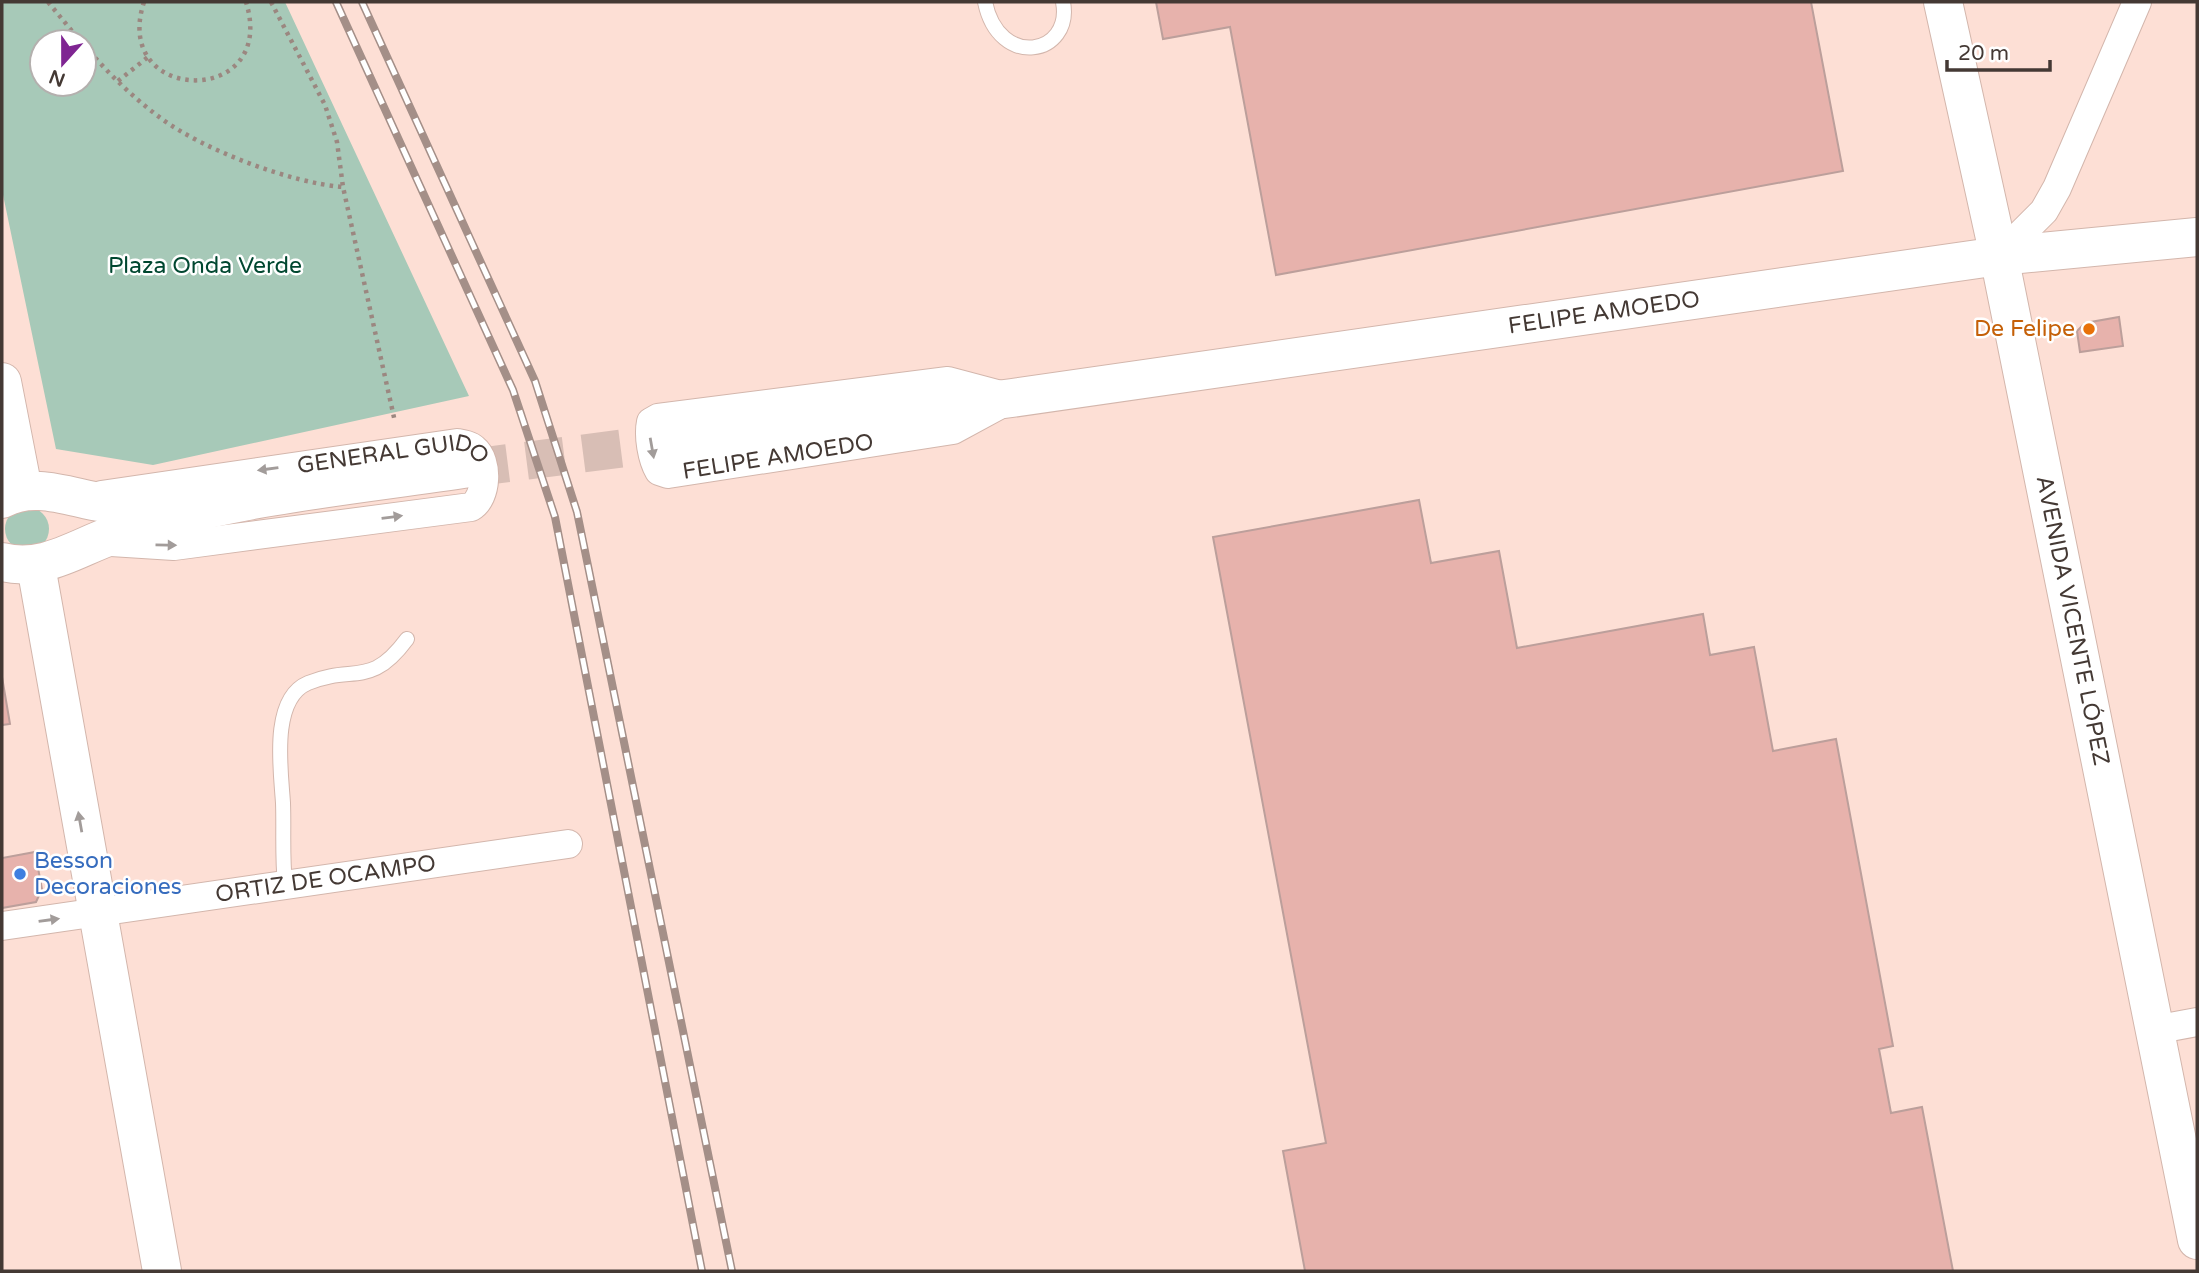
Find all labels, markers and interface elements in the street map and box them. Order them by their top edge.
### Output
north arrow [28,28,98,98]
scale bar [1947,28,2050,72]
text: 20 m [1958,41,2009,66]
text: N [46,65,68,91]
park label: Plaza Onda Verde [108,252,302,280]
street label: FELIPE AMOEDO [1506,285,1702,340]
place label: De Felipe [1974,315,2075,343]
marker: De Felipe [2081,321,2097,337]
street label: FELIPE AMOEDO [680,428,876,486]
street label: GENERAL GUIDO [295,429,495,480]
one-way arrow [647,437,658,459]
one-way arrow [257,463,279,474]
street label: AVENIDA VICENTE LÓPEZ [2030,473,2115,768]
one-way arrow [381,512,403,523]
one-way arrow [155,539,177,550]
one-way arrow [74,811,85,833]
place label: Besson Decoraciones [34,847,182,901]
street label: ORTIZ DE OCAMPO [214,849,438,909]
marker: Besson Decoraciones [12,866,28,882]
one-way arrow [38,914,60,925]

